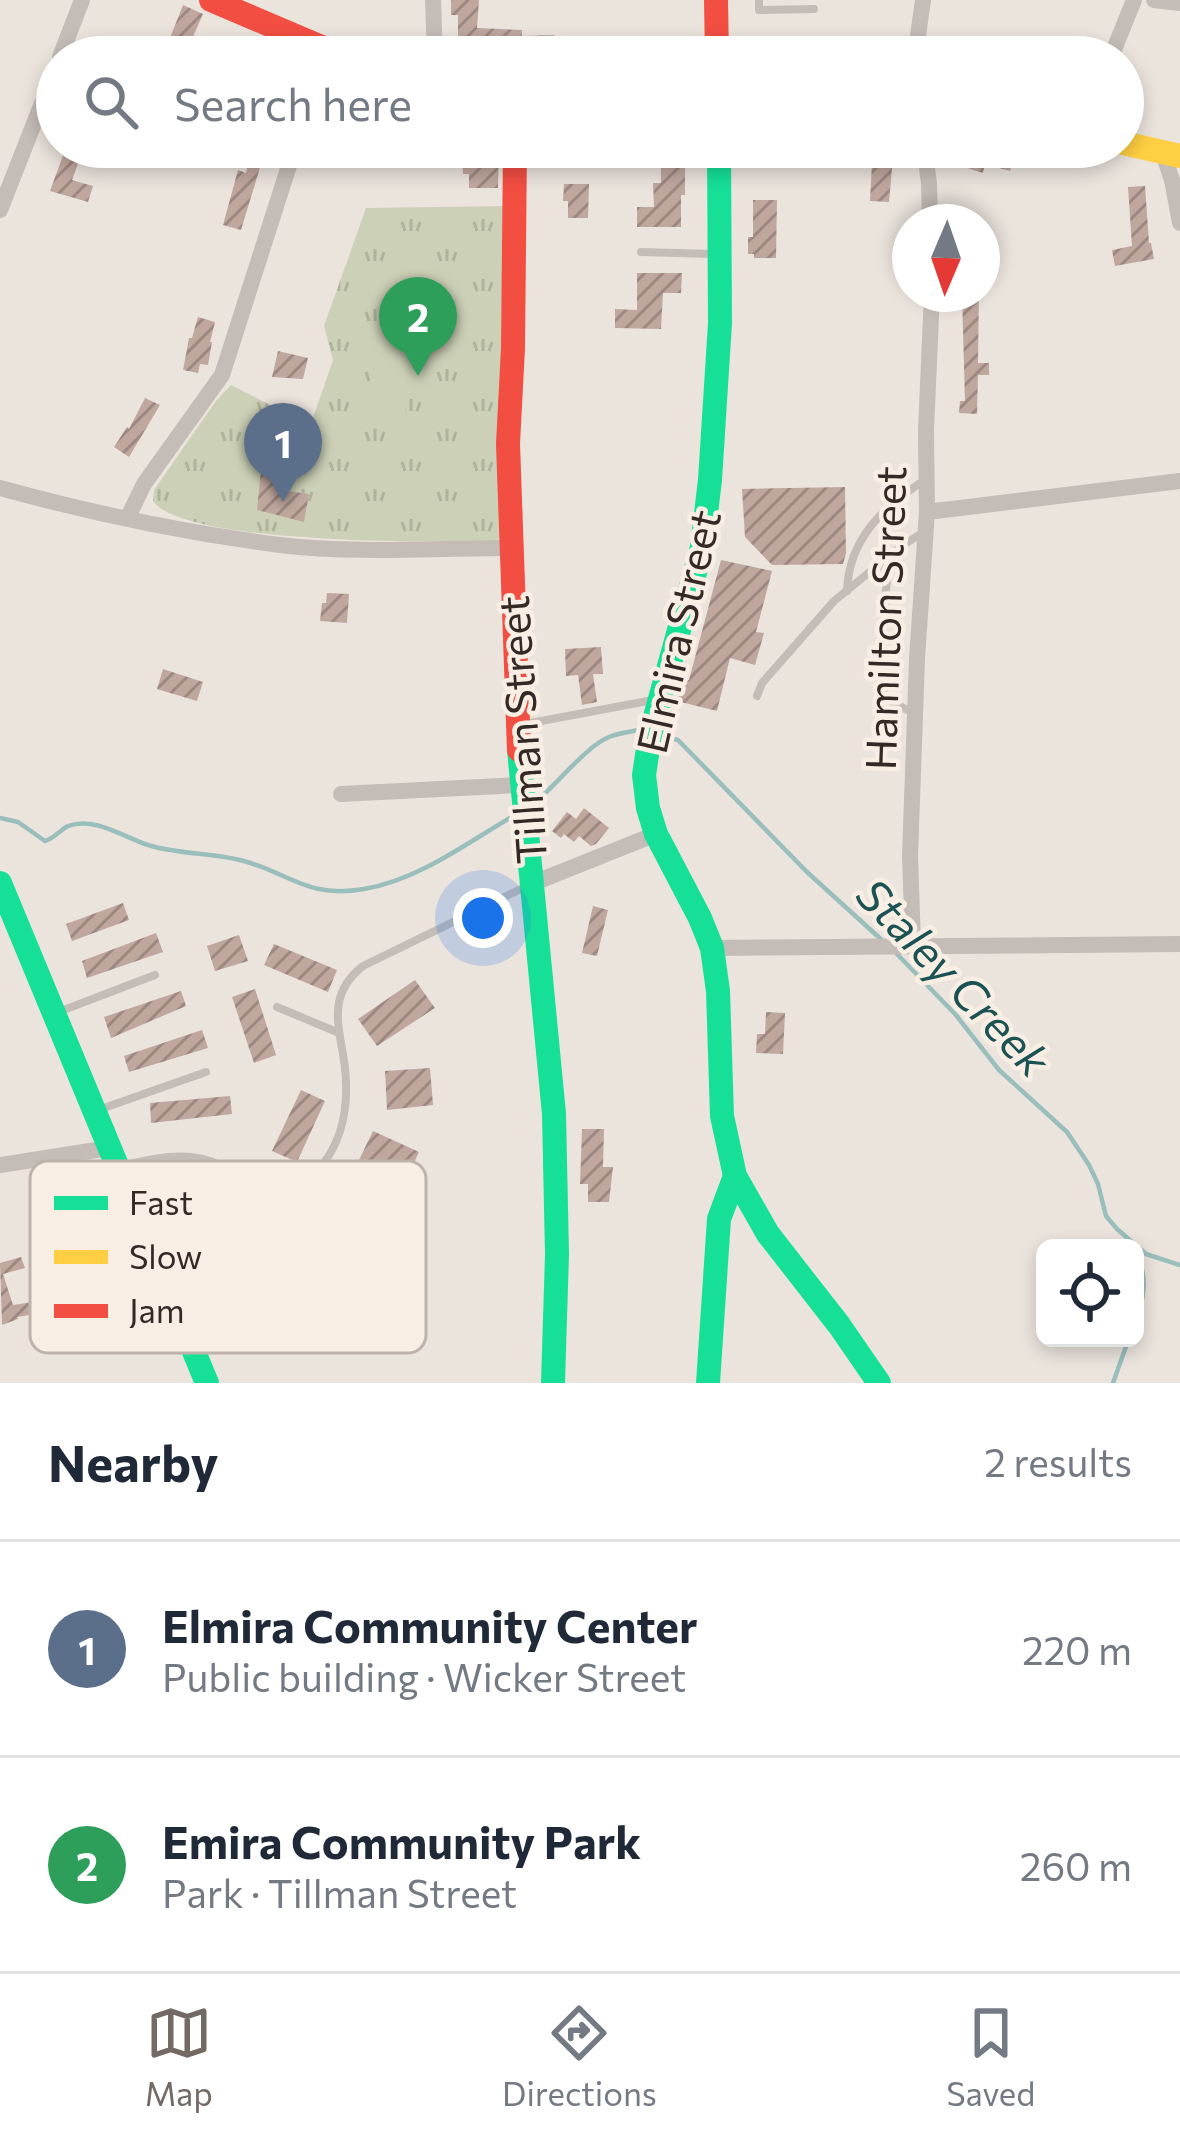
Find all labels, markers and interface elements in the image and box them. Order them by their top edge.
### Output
search box [36,36,1144,168]
icon: search [78,69,144,135]
text: Search here [174,75,412,130]
north arrow [892,204,1000,312]
pin: 2 [379,277,457,376]
pin: 1 [244,403,322,502]
street label: Hamilton Street [853,465,915,771]
street label: Elmira Street [624,504,730,758]
street label: Tillman Street [486,594,556,866]
water label: Staley Creek [847,865,1064,1088]
your location [453,888,513,948]
legend [30,1161,426,1353]
text: Fast [129,1181,193,1222]
text: Slow [129,1235,202,1276]
map controls [1036,1239,1144,1347]
button: locate [1036,1239,1144,1347]
text: Jam [129,1289,185,1330]
text: Nearby [48,1430,218,1493]
text: 2 results [984,1437,1132,1485]
text: Elmira Community Center [162,1597,698,1652]
text: 1 [78,1625,96,1673]
text: 220 m [1022,1625,1132,1673]
text: Public building · Wicker Street [162,1652,686,1700]
text: Emira Community Park [162,1813,641,1868]
text: 2 [76,1841,98,1889]
text: 260 m [1020,1841,1132,1889]
text: Park · Tillman Street [162,1868,517,1916]
tab: Map [145,2000,213,2113]
tab: Directions [502,2000,657,2113]
tab: Saved [946,2000,1035,2113]

